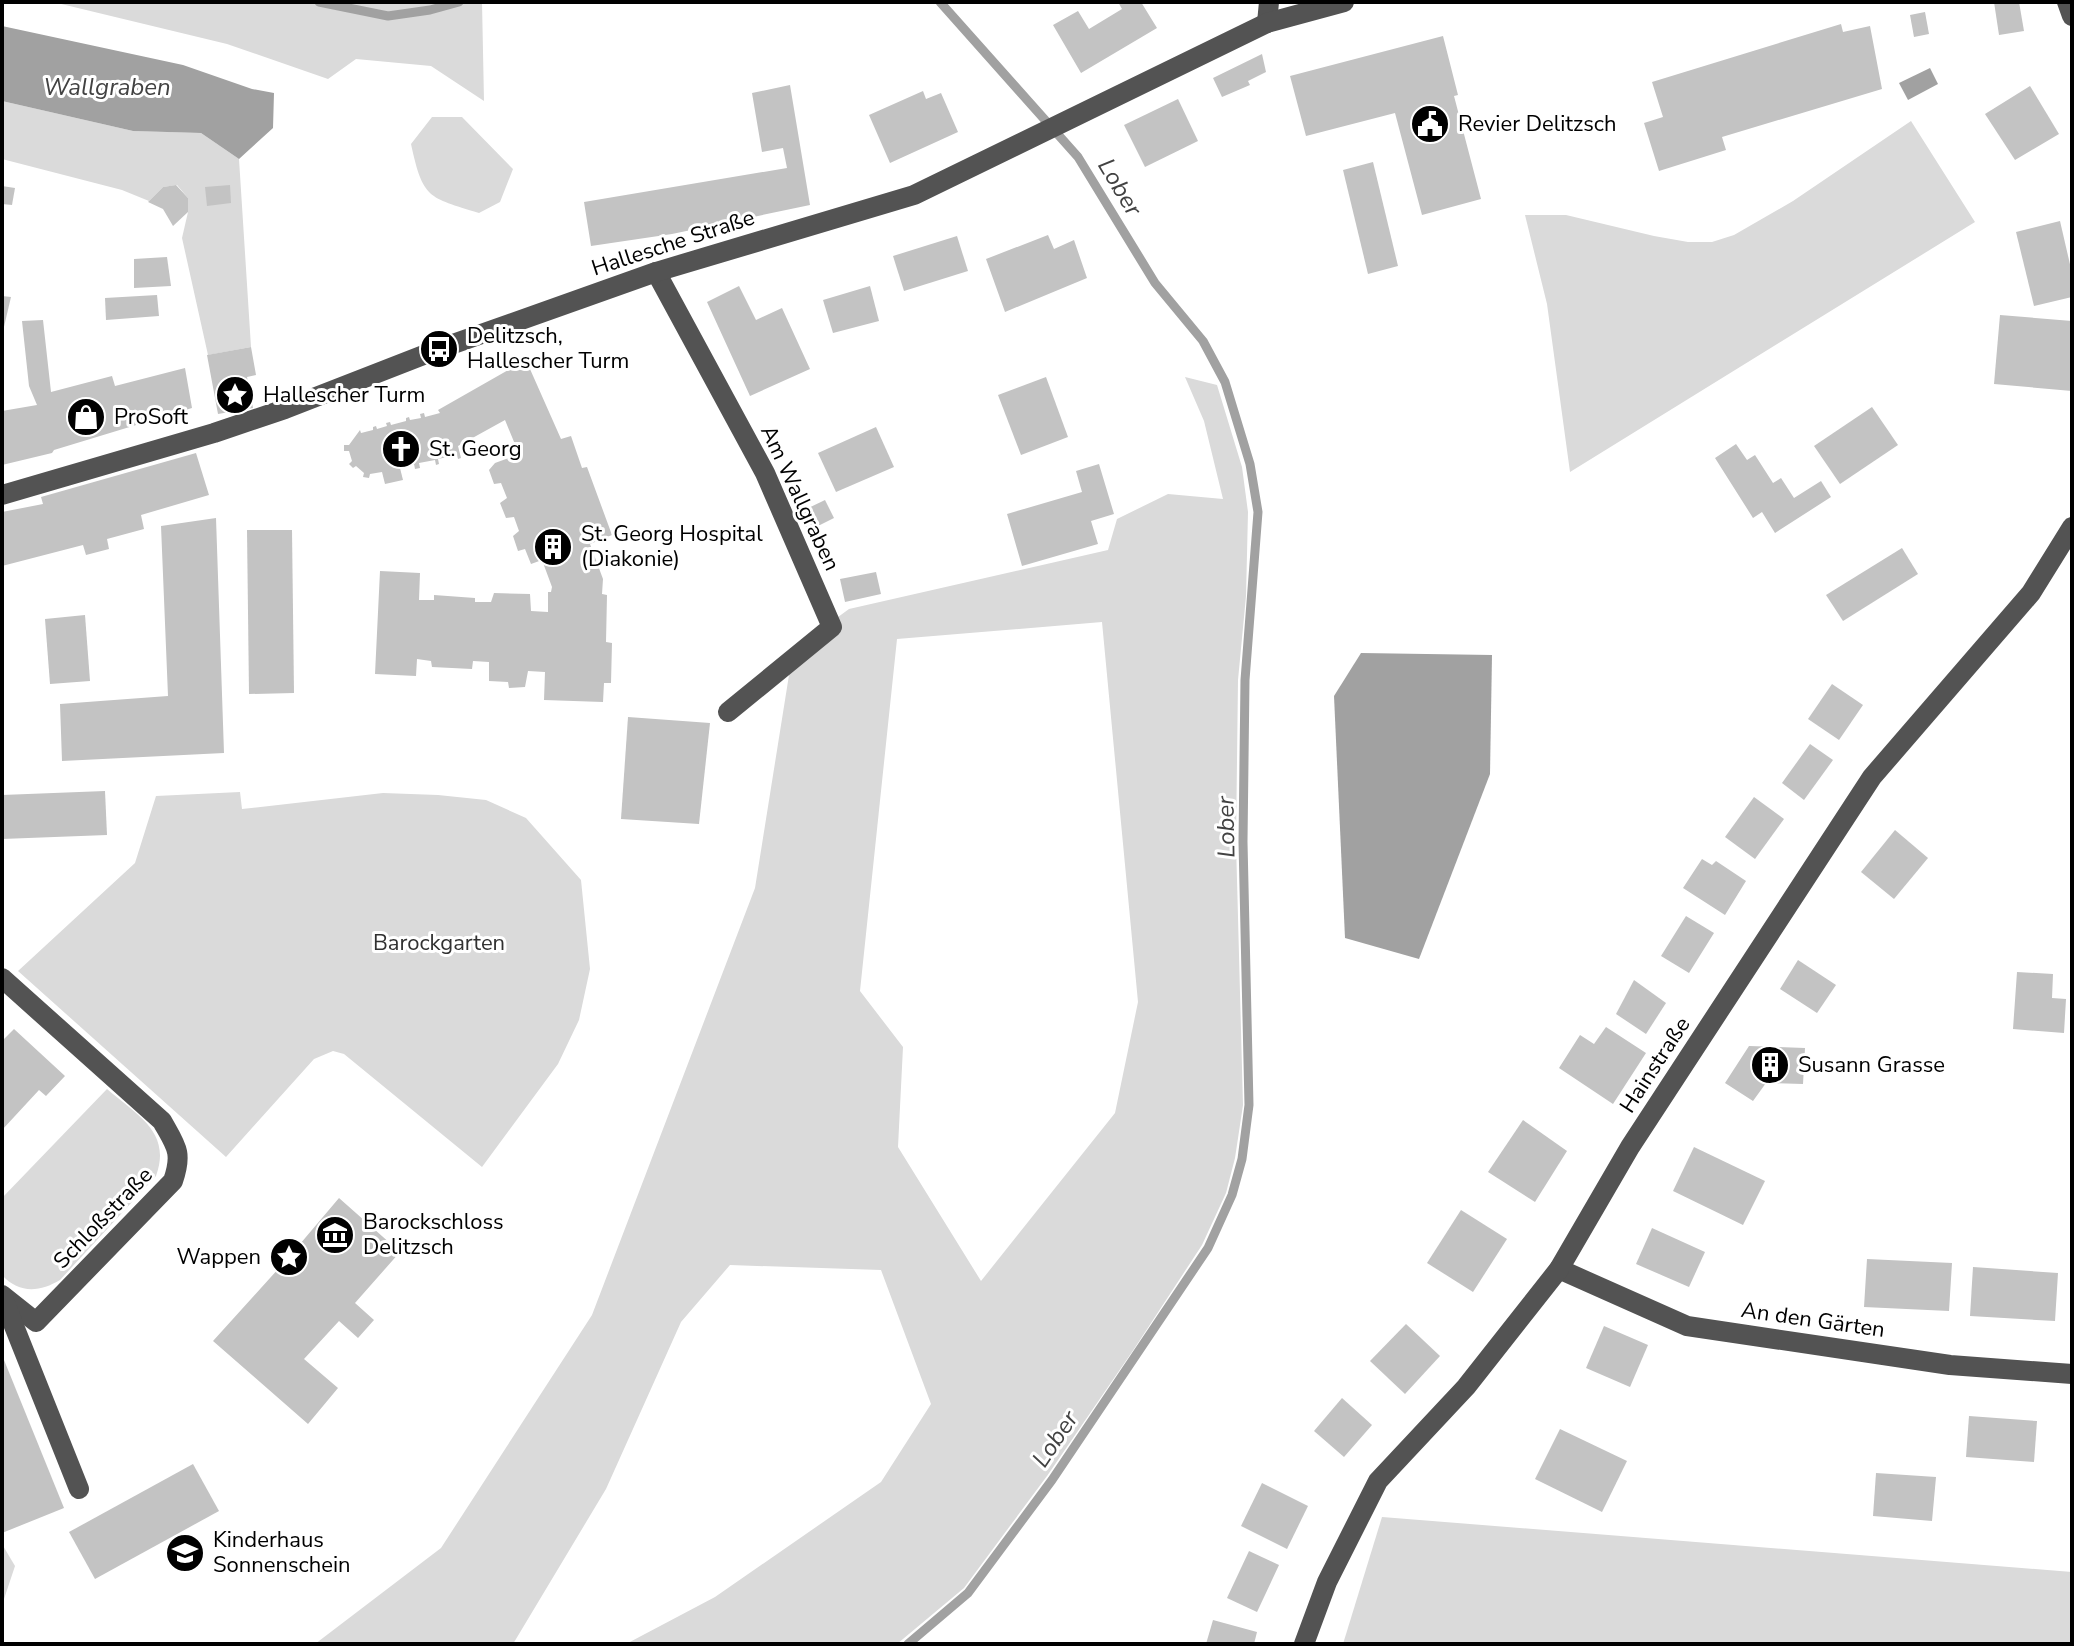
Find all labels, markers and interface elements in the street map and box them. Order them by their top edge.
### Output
water label: Wallgraben [43,71,171,103]
public building icon: Revier Delitzsch [1409,103,1451,145]
place label: Revier Delitzsch [1458,109,1616,139]
water label: Lober [1090,152,1150,223]
street label: Hallesche Straße [588,203,758,283]
place label: Delitzsch, Hallescher Turm [467,321,629,376]
bus stop icon: Delitzsch, Hallescher Turm [418,328,460,370]
place icon: Hallescher Turm [214,374,256,416]
place label: Hallescher Turm [263,380,425,410]
shop icon: ProSoft [65,396,107,438]
place label: ProSoft [114,402,188,432]
street label: Am Wallgraben [753,420,847,576]
church icon: St. Georg [380,428,422,470]
place label: St. Georg [429,434,522,464]
place label: St. Georg Hospital (Diakonie) [581,519,763,574]
building icon: St. Georg Hospital (Diakonie) [532,526,574,568]
water label: Lober [1209,795,1243,858]
park label: Barockgarten [373,928,505,958]
street label: Hainstraße [1613,1011,1697,1119]
building icon: Susann Grasse [1749,1044,1791,1086]
place label: Susann Grasse [1798,1050,1945,1080]
street label: Schloßstraße [47,1160,159,1276]
place label: Barockschloss Delitzsch [363,1207,504,1262]
museum icon: Barockschloss Delitzsch [314,1214,356,1256]
place icon: Wappen [268,1236,310,1278]
place label: Wappen [177,1242,261,1272]
street label: An den Gärten [1739,1295,1887,1345]
water label: Lober [1025,1403,1086,1473]
place label: Kinderhaus Sonnenschein [213,1525,351,1580]
school or university icon: Kinderhaus Sonnenschein [164,1532,206,1574]

